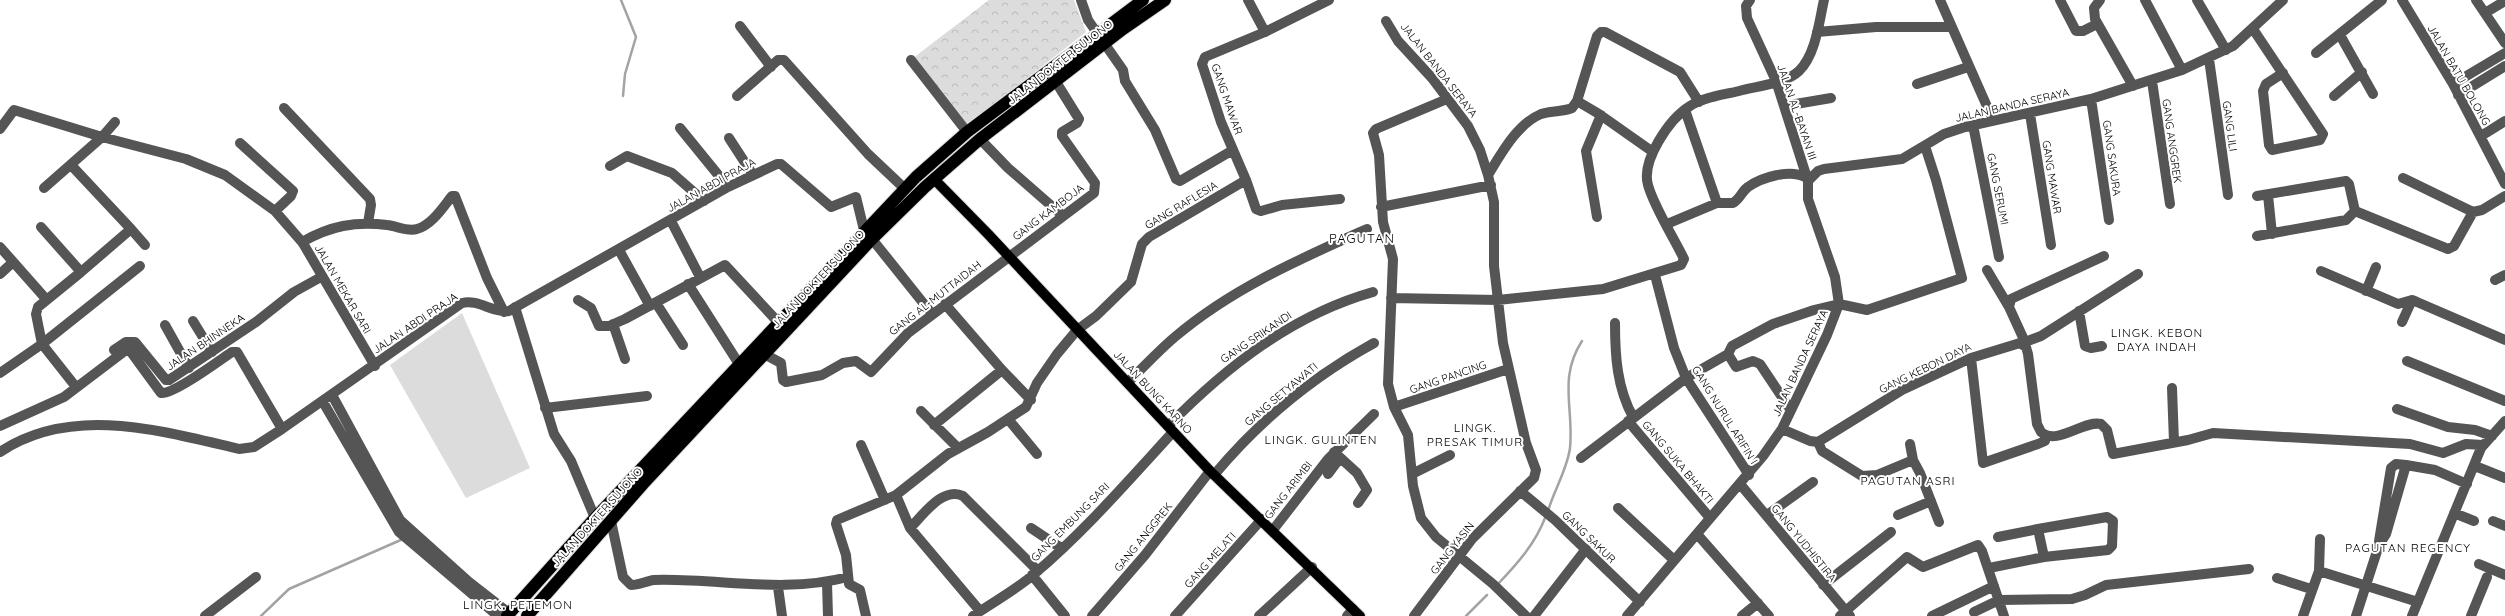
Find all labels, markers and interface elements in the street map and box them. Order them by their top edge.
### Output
street label: JALAN DOKTER SUJONO [1005,17,1115,107]
street label: JALAN BANDA SERAYA [1398,20,1480,120]
street label: JALAN BATU BOLONG [2424,22,2494,128]
street label: GANG MAWAR [1208,62,1246,136]
street label: JALAN AL-BAYAN III [1774,62,1820,162]
street label: JALAN BANDA SERAYA [1954,85,2070,125]
street label: GANG ANGGREK [2159,98,2185,184]
street label: GANG LILI [2220,100,2240,152]
street label: GANG SAKURA [2100,119,2124,197]
street label: GANG MAWAR [2039,139,2065,215]
street label: GANG SERUMI [1984,152,2012,226]
street label: JALAN ABDI PRAJA [664,155,758,215]
street label: GANG RAFLESIA [1142,178,1220,232]
street label: GANG KAMBOJA [1010,181,1086,243]
street label: JALAN DOKTER SUJONO [769,227,867,331]
district label: PAGUTAN [1329,230,1395,246]
street label: JALAN MEKAR SARI [312,242,374,336]
street label: GANG AL-MUTTAIDAH [886,258,984,338]
street label: JALAN ABDI PRAJA [370,289,460,357]
street label: JALAN BANDA SERAYA [1769,307,1831,419]
street label: GANG SRIKANDI [1218,308,1294,366]
street label: JALAN BHINNEKA [163,311,247,373]
district label: LINGK. KEBON DAYA INDAH [2111,325,2203,354]
street label: GANG KEBON DAYA [1877,340,1973,396]
street label: JALAN BUNG KARNO [1111,347,1195,437]
street label: GANG PANCING [1408,357,1488,397]
street label: GANG SETYAWATI [1241,359,1321,429]
street label: GANG NURUL ARIFIN I [1689,363,1761,467]
street label: GANG SUKA BHAKTI [1639,418,1717,506]
district label: LINGK. PRESAK TIMUR [1427,420,1523,449]
district label: LINGK. GULINTEN [1265,432,1377,447]
street label: GANG ARIMBI [1261,458,1315,522]
street label: JALAN DOKTER SUJONO [549,464,645,570]
district label: PAGUTAN ASRI [1860,473,1956,488]
street label: GANG EMBUNG SARI [1028,480,1112,564]
street label: GANG ANGGREK [1111,500,1175,574]
street label: GANG YUDHISTIRA [1768,501,1840,585]
street label: GANG SAKUR [1559,508,1619,566]
street label: GANG YASIN [1427,519,1477,577]
street label: GANG MELATI [1181,529,1239,591]
district label: PAGUTAN REGENCY [2345,540,2471,555]
district label: LINGK. PETEMON [463,597,573,612]

